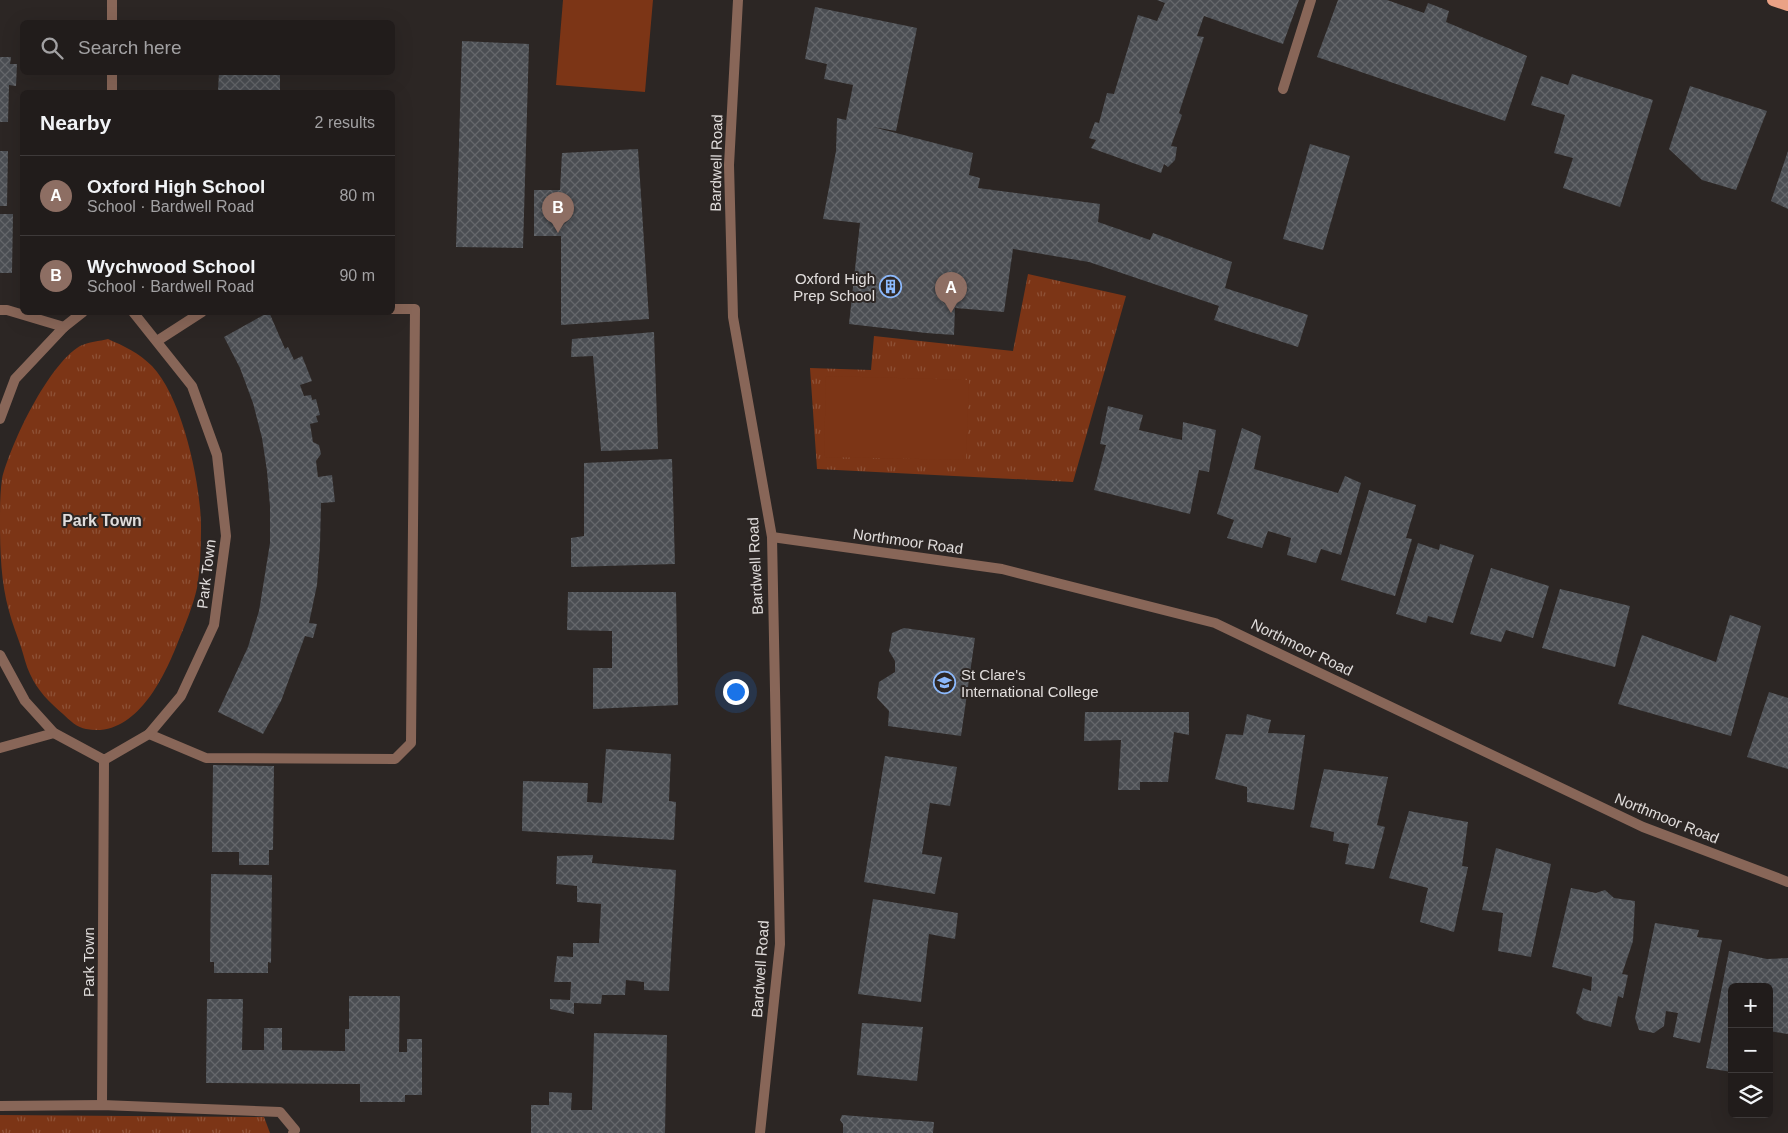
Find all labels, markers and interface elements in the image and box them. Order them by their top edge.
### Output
search box [20,20,395,75]
icon: search [38,34,66,62]
text: Search here [78,37,182,58]
text: Nearby [40,111,111,134]
text: 2 results [315,114,375,131]
street label: Bardwell Road [707,114,725,212]
text: Oxford High School [87,176,265,197]
text: A [50,187,62,204]
text: 80 m [339,187,375,204]
pin: B [542,192,574,233]
text: School · Bardwell Road [87,198,254,215]
text: Wychwood School [87,256,256,277]
text: B [50,267,62,284]
text: 90 m [339,267,375,284]
place label: Oxford High Prep School [793,270,875,304]
pin: A [935,272,967,313]
building icon: Oxford High Prep School [879,275,903,299]
text: School · Bardwell Road [87,278,254,295]
district label: Park Town [62,512,142,529]
street label: Bardwell Road [744,517,766,615]
street label: Northmoor Road [852,525,964,557]
street label: Park Town [193,538,219,610]
street label: Northmoor Road [1248,615,1356,679]
place label: St Clare's International College [961,666,1099,700]
school or university icon: St Clare's International College [933,671,957,695]
your location [723,679,749,705]
street label: Northmoor Road [1612,789,1722,847]
street label: Bardwell Road [748,920,772,1018]
street label: Park Town [80,927,97,997]
map controls [1728,983,1773,1118]
button: + [1728,983,1773,1028]
button: − [1728,1028,1773,1073]
button: layers [1728,1073,1773,1118]

